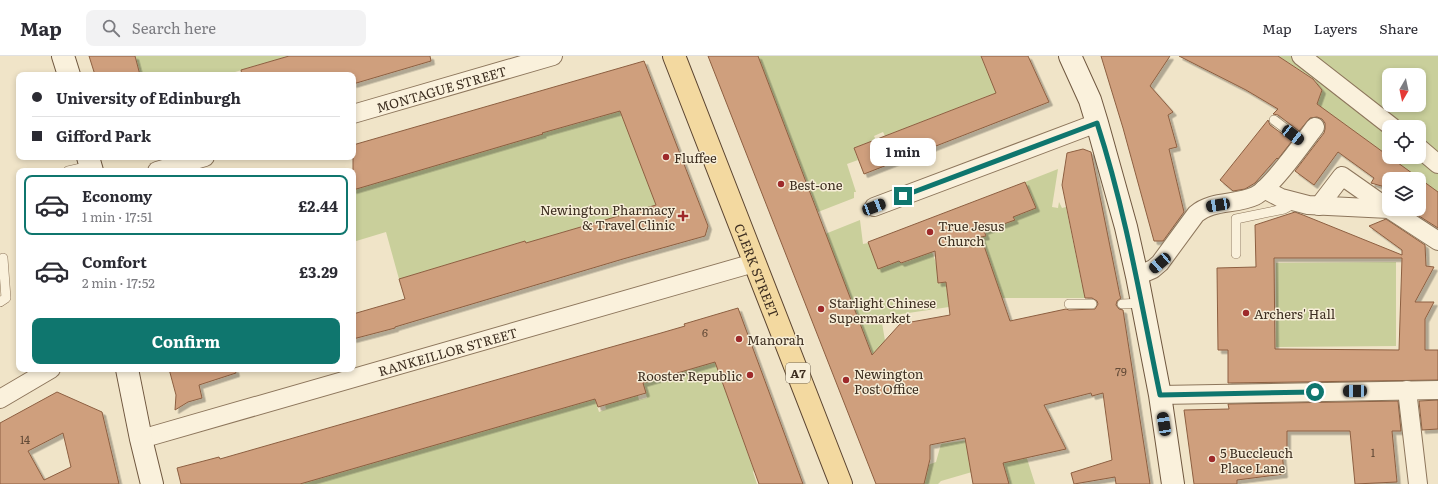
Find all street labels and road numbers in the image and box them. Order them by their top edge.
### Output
street label: MONTAGUE STREET [374,60,509,116]
street label: CLERK STREET [731,220,785,321]
street label: RANKEILLOR STREET [376,322,520,380]
road number: A7 [786,363,810,383]

